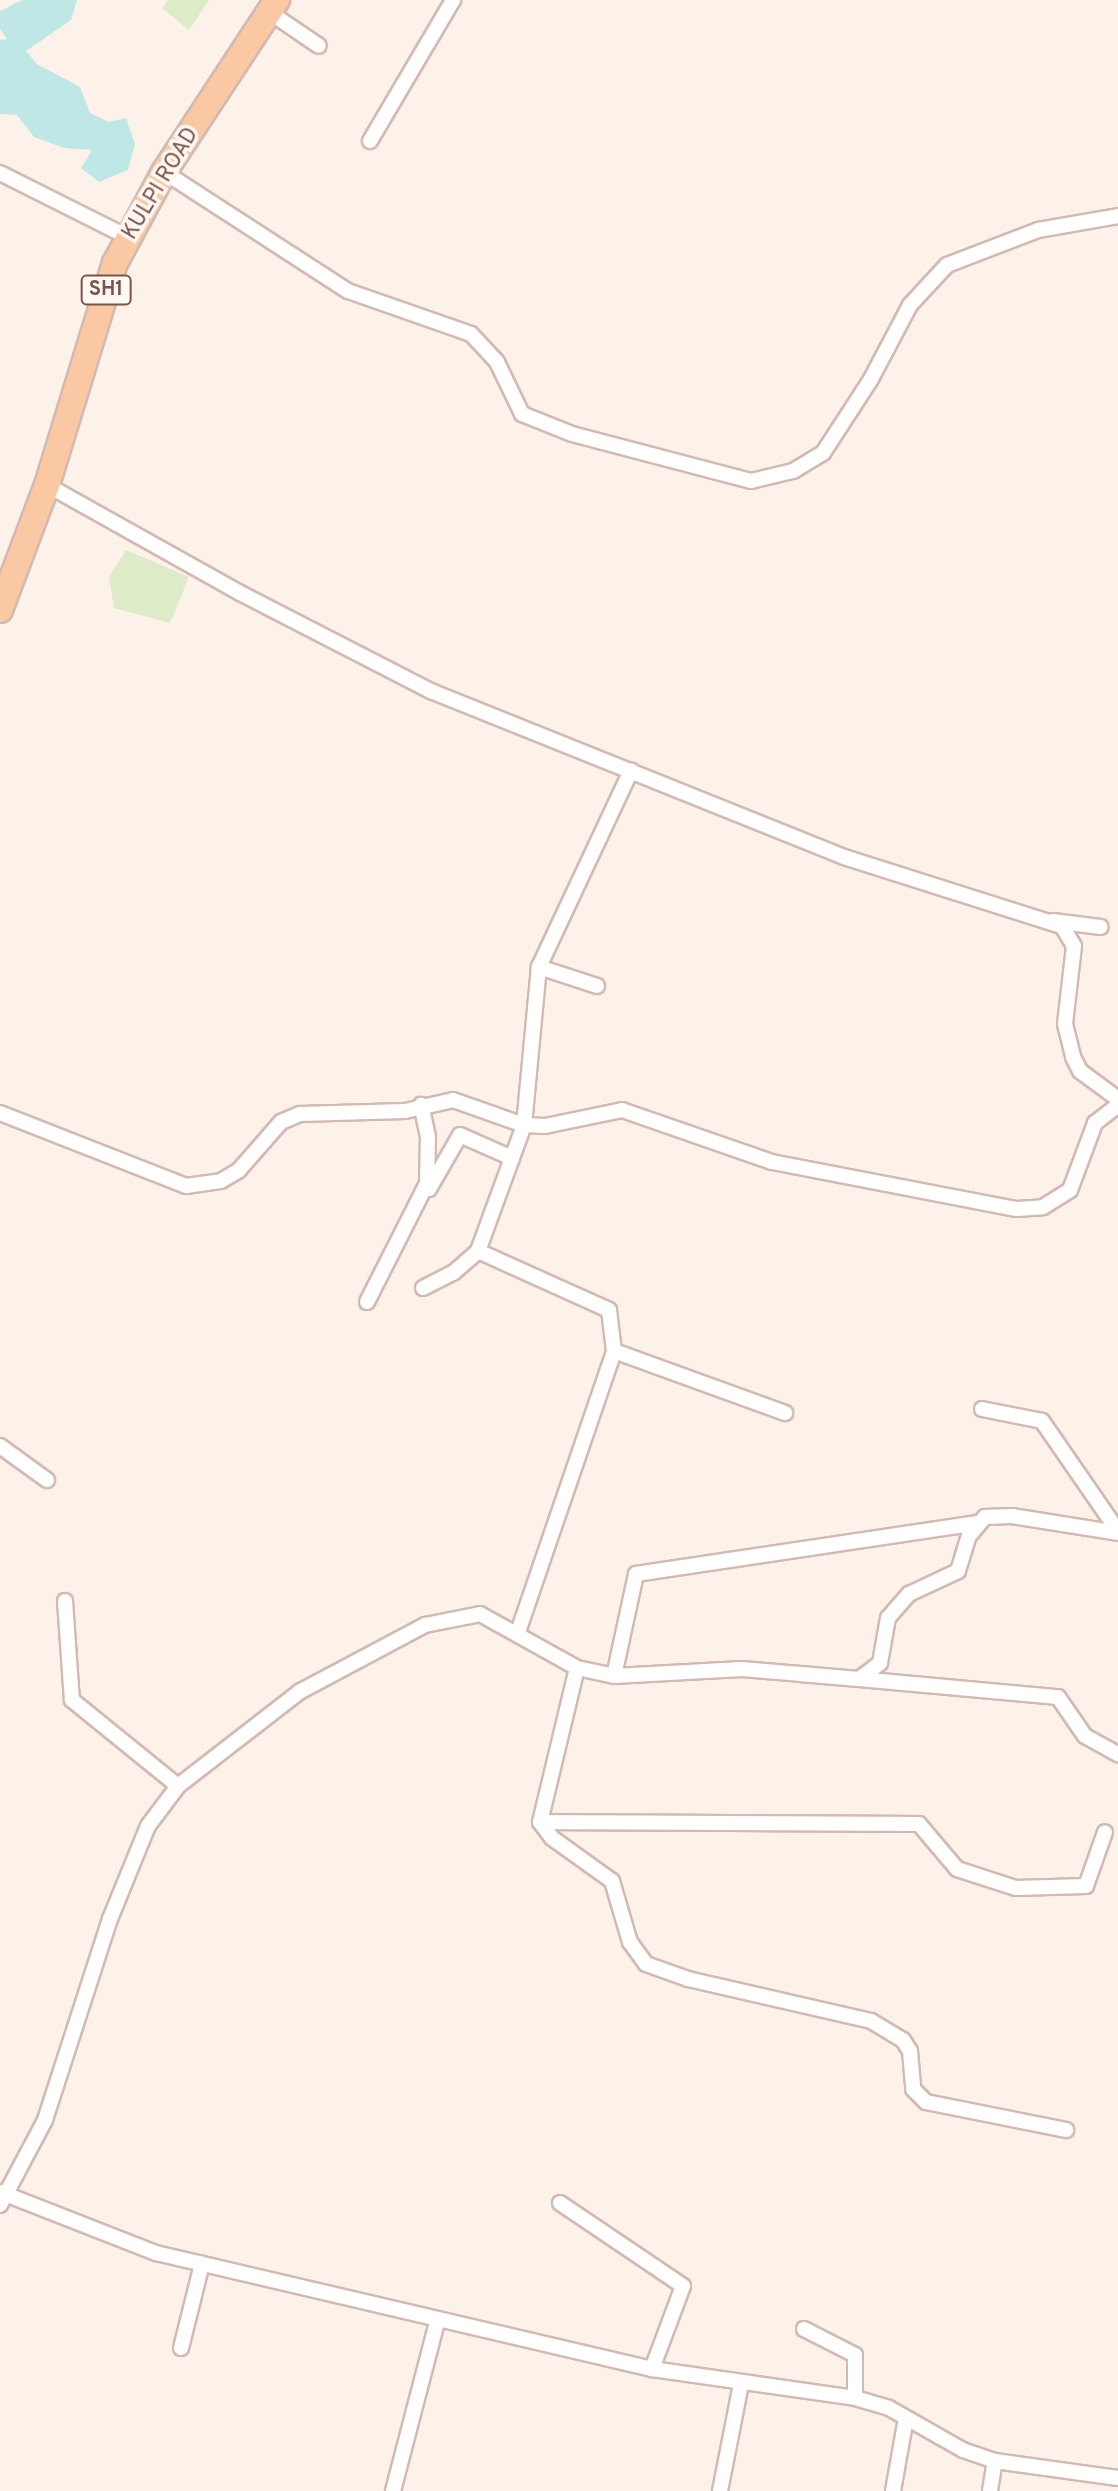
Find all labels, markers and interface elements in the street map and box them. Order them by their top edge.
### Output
street label: KULPI ROAD [117,123,205,245]
road number: SH1 [80,274,132,306]

